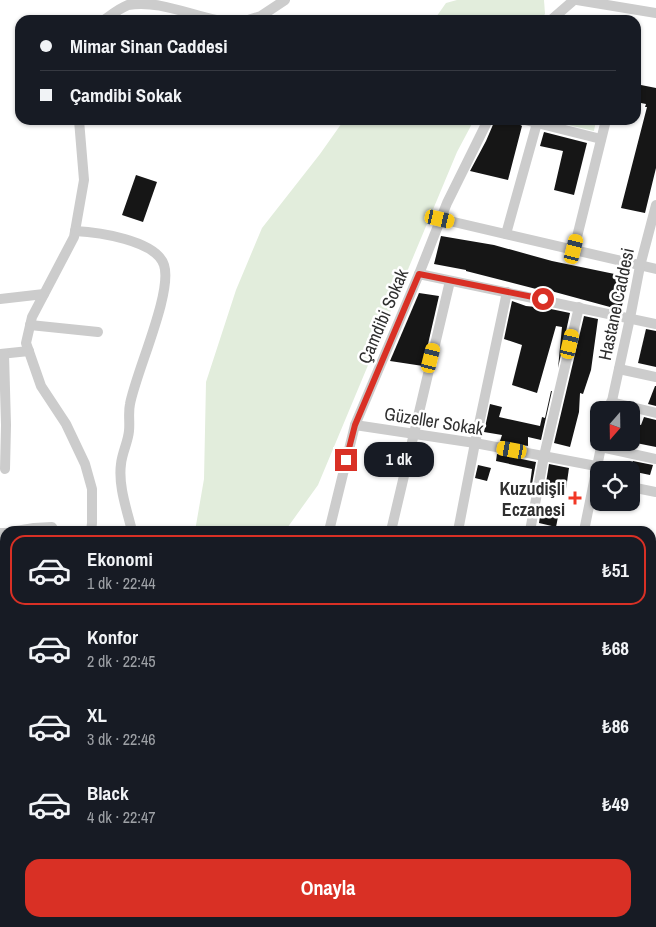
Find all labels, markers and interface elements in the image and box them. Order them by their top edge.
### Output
text: Mimar Sinan Caddesi [70,33,228,59]
text: Çamdibi Sokak [70,82,182,108]
car [423,208,456,230]
car [563,233,584,265]
street label: Hastane Caddesi [592,246,640,362]
street label: Çamdibi Sokak [352,264,414,367]
route start [532,288,554,310]
car [559,328,580,360]
car [420,342,441,374]
street label: Güzeller Sokak [383,401,486,441]
north arrow [590,401,640,451]
map controls [590,401,640,511]
car [495,440,528,460]
callout: 1 dk [364,442,434,478]
text: 1 dk [386,448,412,470]
route end [335,449,357,471]
button: locate [590,461,640,511]
place label: Kuzudişli Eczanesi [499,476,565,522]
marker: Kuzudişli Eczanesi [569,492,581,504]
text: Ekonomi [87,546,153,572]
icon: car [27,548,72,593]
text: ₺51 [602,557,629,583]
text: 1 dk · 22:44 [87,572,156,594]
text: Konfor [87,624,138,650]
icon: car [27,626,72,671]
text: ₺68 [602,635,629,661]
text: 2 dk · 22:45 [87,650,156,672]
text: XL [87,702,107,728]
icon: car [27,704,72,749]
text: ₺86 [602,713,629,739]
text: 3 dk · 22:46 [87,728,156,750]
text: Black [87,780,129,806]
icon: car [27,782,72,827]
text: ₺49 [602,791,629,817]
text: 4 dk · 22:47 [87,806,156,828]
button: Onayla [25,859,631,917]

